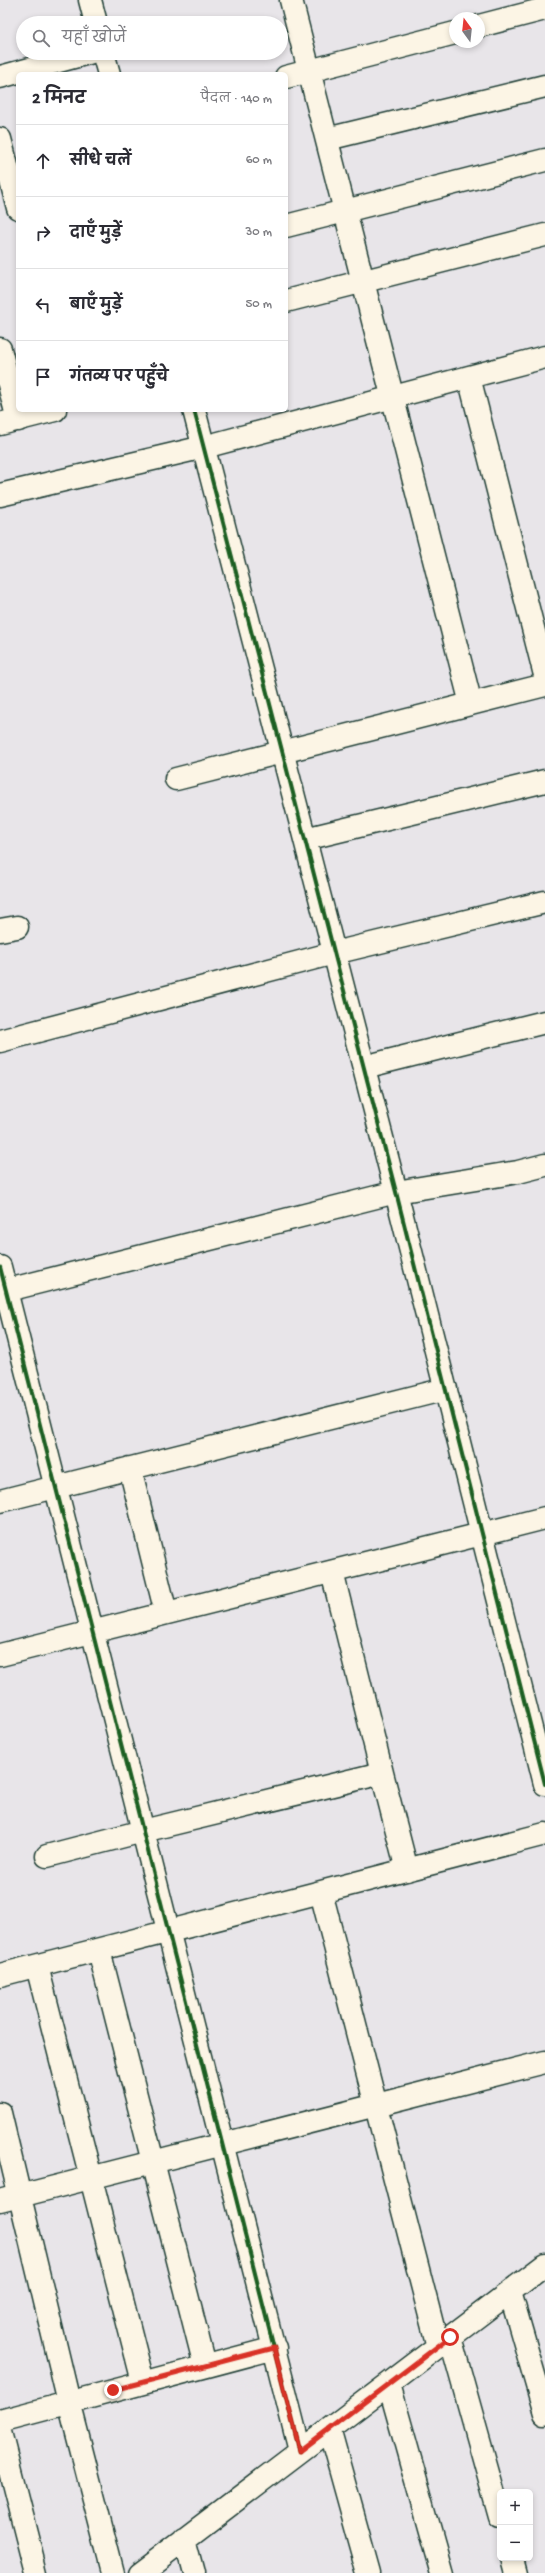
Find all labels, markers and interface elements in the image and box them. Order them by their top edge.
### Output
north arrow [449,12,485,48]
search box [16,16,288,60]
icon: search [30,27,52,49]
text: यहाँ खोजें [62,30,126,48]
text: 2 मिनट [32,90,86,110]
text: पैदल · 140 m [201,92,272,107]
icon: ahead [32,150,54,172]
text: सीधे चलें [70,153,131,171]
text: 60 m [246,153,272,168]
icon: right [32,222,54,244]
text: दाएँ मुड़ें [70,225,122,243]
text: 30 m [246,225,272,240]
icon: left [32,294,54,316]
text: बाएँ मुड़ें [70,297,122,315]
text: 50 m [245,297,272,312]
icon: arrive [32,366,54,388]
text: गंतव्य पर पहुँचे [70,369,168,387]
route start [441,2328,459,2346]
route end [104,2381,122,2399]
map controls [497,2489,533,2561]
button: + [497,2489,533,2525]
button: − [497,2525,533,2561]

